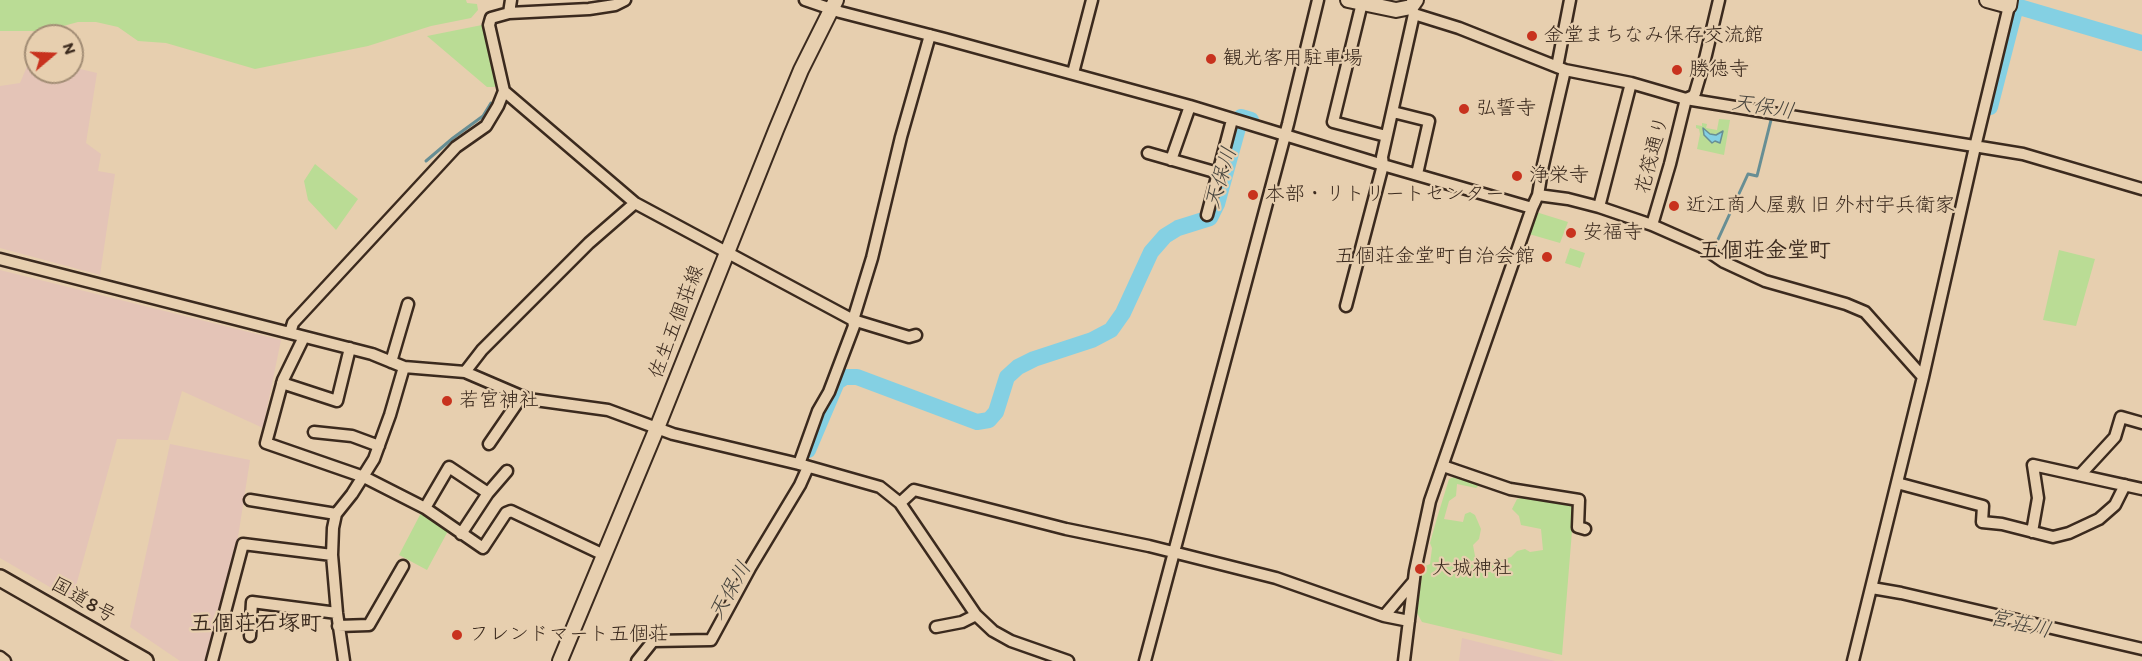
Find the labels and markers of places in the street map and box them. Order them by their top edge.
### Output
place label: 金堂まちなみ保存交流館 [1544,24,1764,48]
marker: 金堂まちなみ保存交流館 [1525,29,1539,43]
place label: 観光客用駐車場 [1223,47,1363,71]
marker: 観光客用駐車場 [1204,52,1218,66]
place label: 勝徳寺 [1689,58,1749,82]
marker: 勝徳寺 [1670,63,1684,77]
place label: 弘誓寺 [1476,97,1536,121]
marker: 弘誓寺 [1457,102,1471,116]
place label: 浄栄寺 [1529,164,1589,188]
marker: 浄栄寺 [1510,169,1524,183]
place label: 本部・リトリートセンター [1265,183,1505,207]
marker: 本部・リトリートセンター [1246,188,1260,202]
place label: 近江商人屋敷 旧 外村宇兵衛家 [1686,194,1955,218]
marker: 近江商人屋敷 旧 外村宇兵衛家 [1667,199,1681,213]
place label: 安福寺 [1583,221,1643,245]
marker: 安福寺 [1564,226,1578,240]
place label: 五個荘金堂町自治会館 [1335,245,1535,269]
marker: 五個荘金堂町自治会館 [1540,250,1554,264]
place label: 若宮神社 [459,389,539,413]
marker: 若宮神社 [440,394,454,408]
place label: 大城神社 [1432,557,1512,581]
marker: 大城神社 [1413,562,1427,576]
place label: フレンドマート五個荘 [469,623,669,647]
marker: フレンドマート五個荘 [450,628,464,642]

